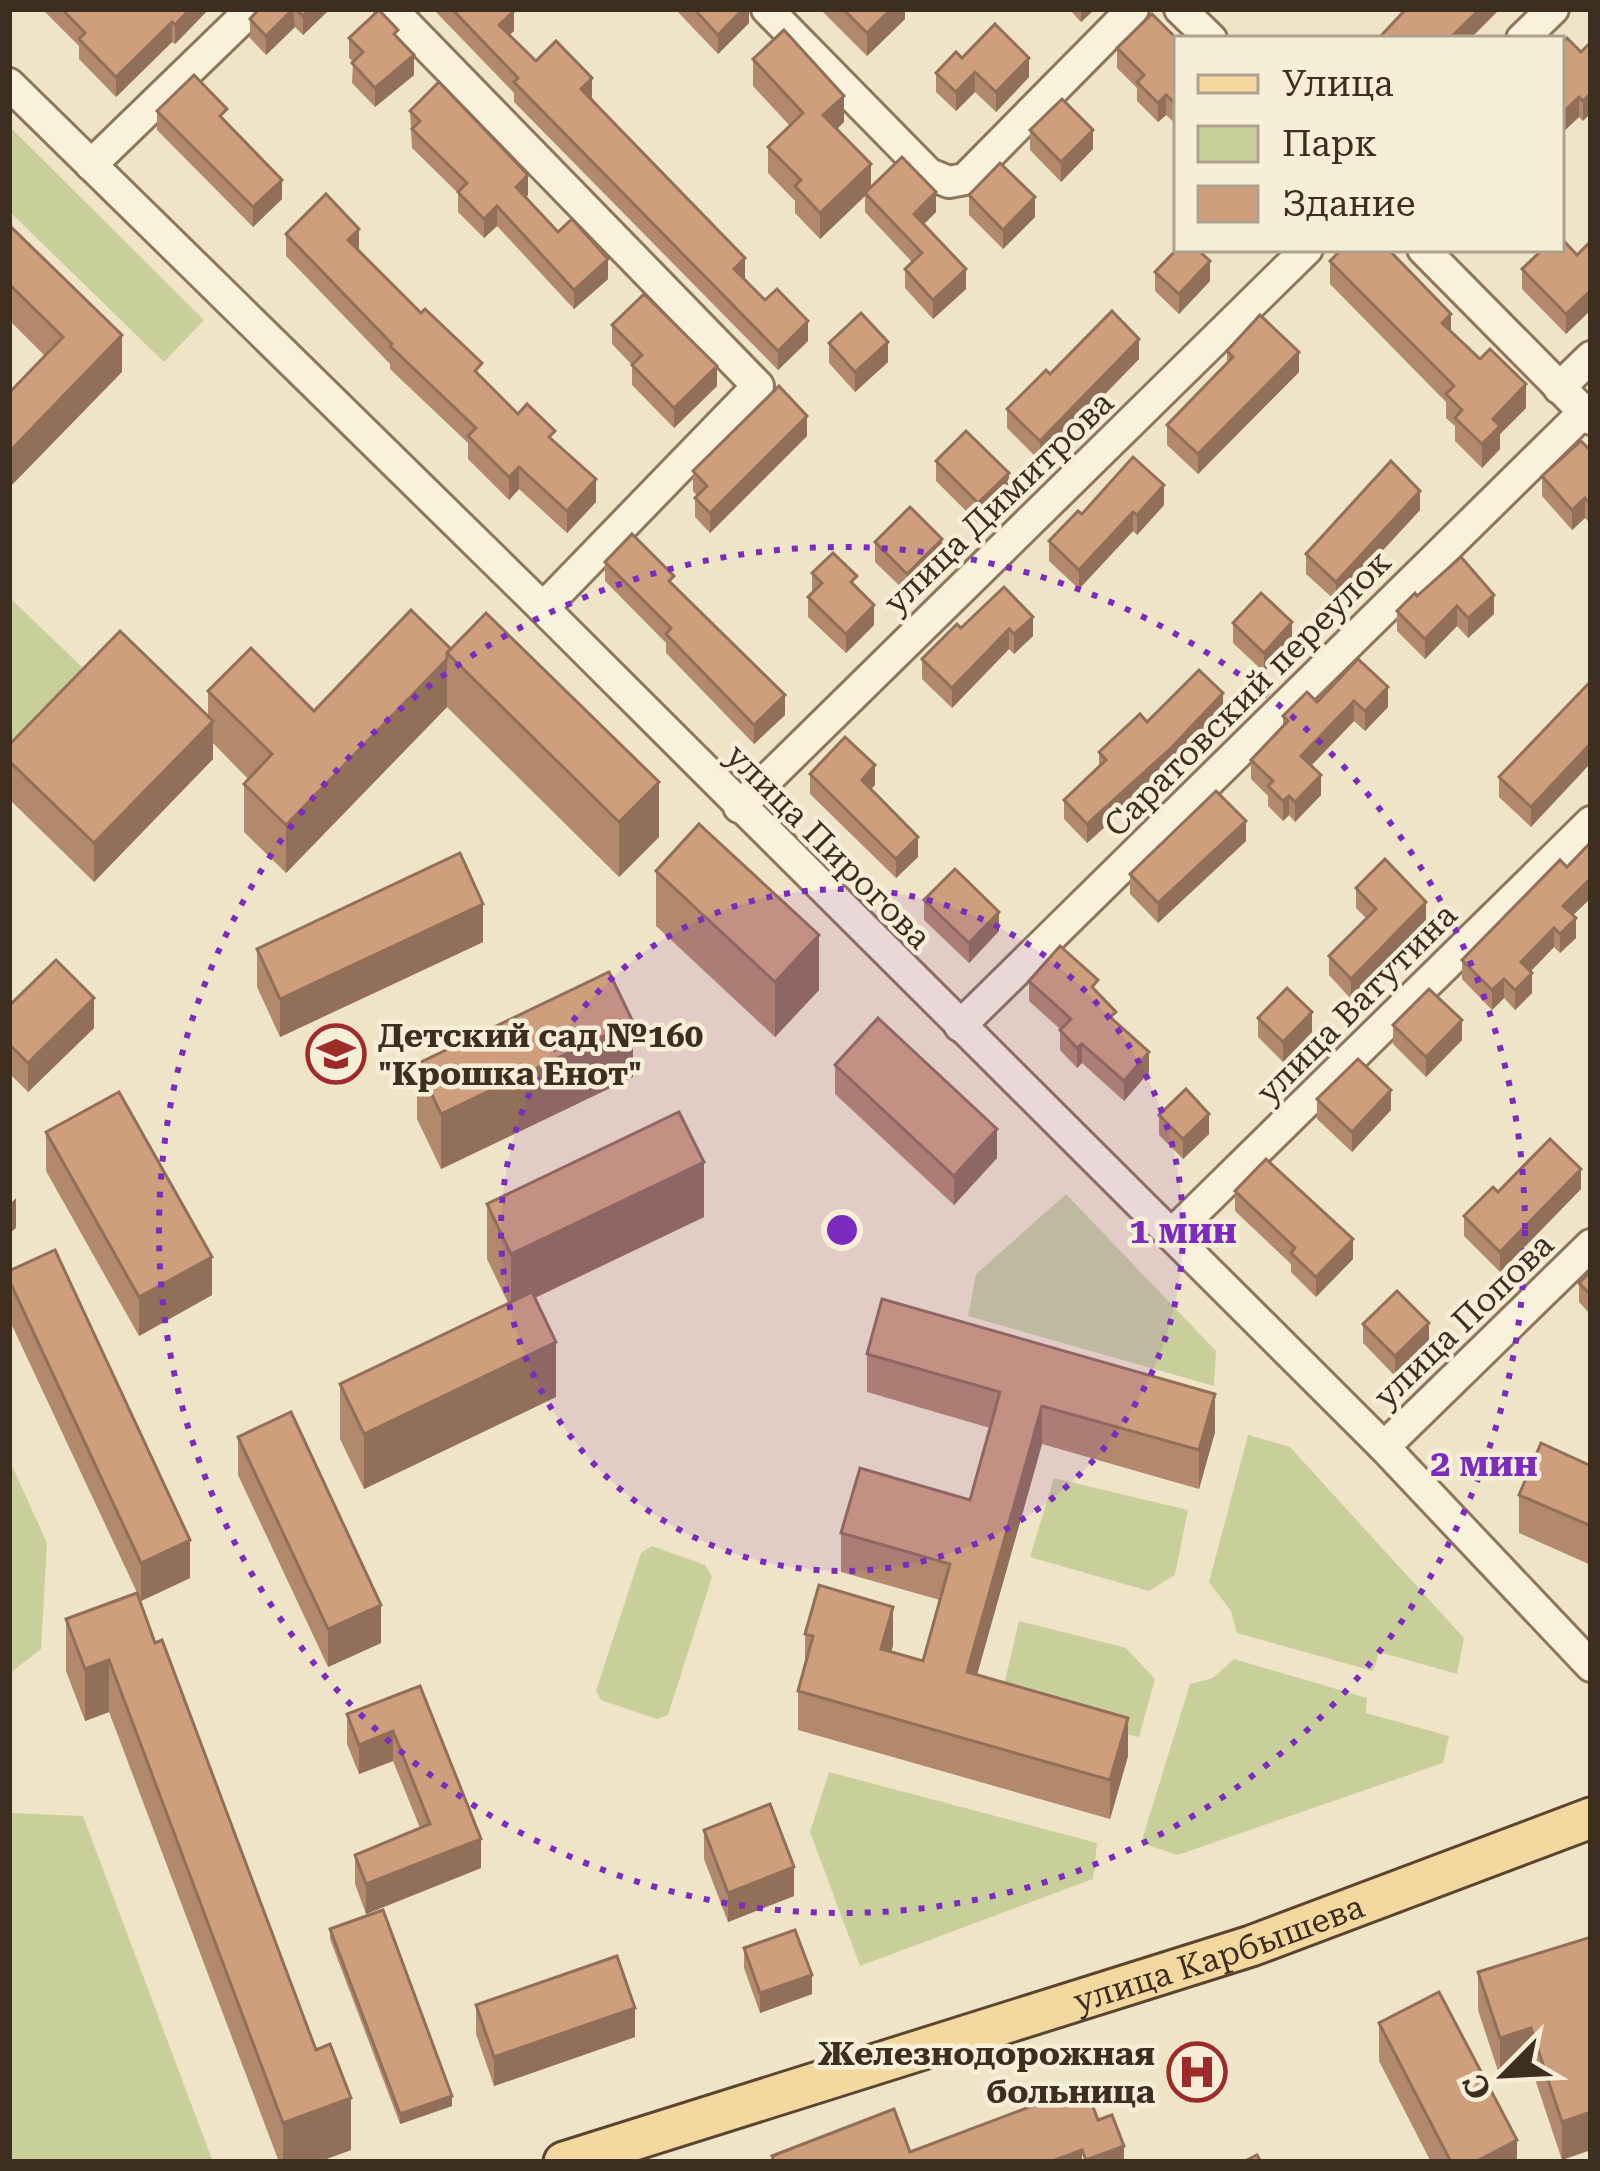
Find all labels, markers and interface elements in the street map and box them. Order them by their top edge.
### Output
legend [1174,36,1564,252]
text: Улица [1282,63,1394,105]
text: Парк [1282,123,1377,165]
text: Здание [1282,183,1415,225]
street label: улица Димитрова [876,383,1121,622]
street label: Саратовский переулок [1096,542,1399,845]
street label: улица Пирогова [718,736,939,957]
street label: улица Ватутина [1248,895,1465,1111]
place label: Детский сад №160 "Крошка Енот" [378,1016,703,1093]
school or university icon: Детский сад №160 "Крошка Енот" [305,1023,367,1085]
centre of rings [821,1209,863,1251]
text: 1 мин [1129,1210,1237,1252]
street label: улица Попова [1366,1225,1561,1416]
text: 2 мин [1430,1443,1538,1485]
street label: улица Карбышева [1069,1886,1369,2021]
north arrow [1444,2015,1564,2135]
place label: Железнодорожная больница [818,2034,1156,2111]
hospital icon: Железнодорожная больница [1166,2041,1228,2103]
text: С [1455,2069,1500,2105]

